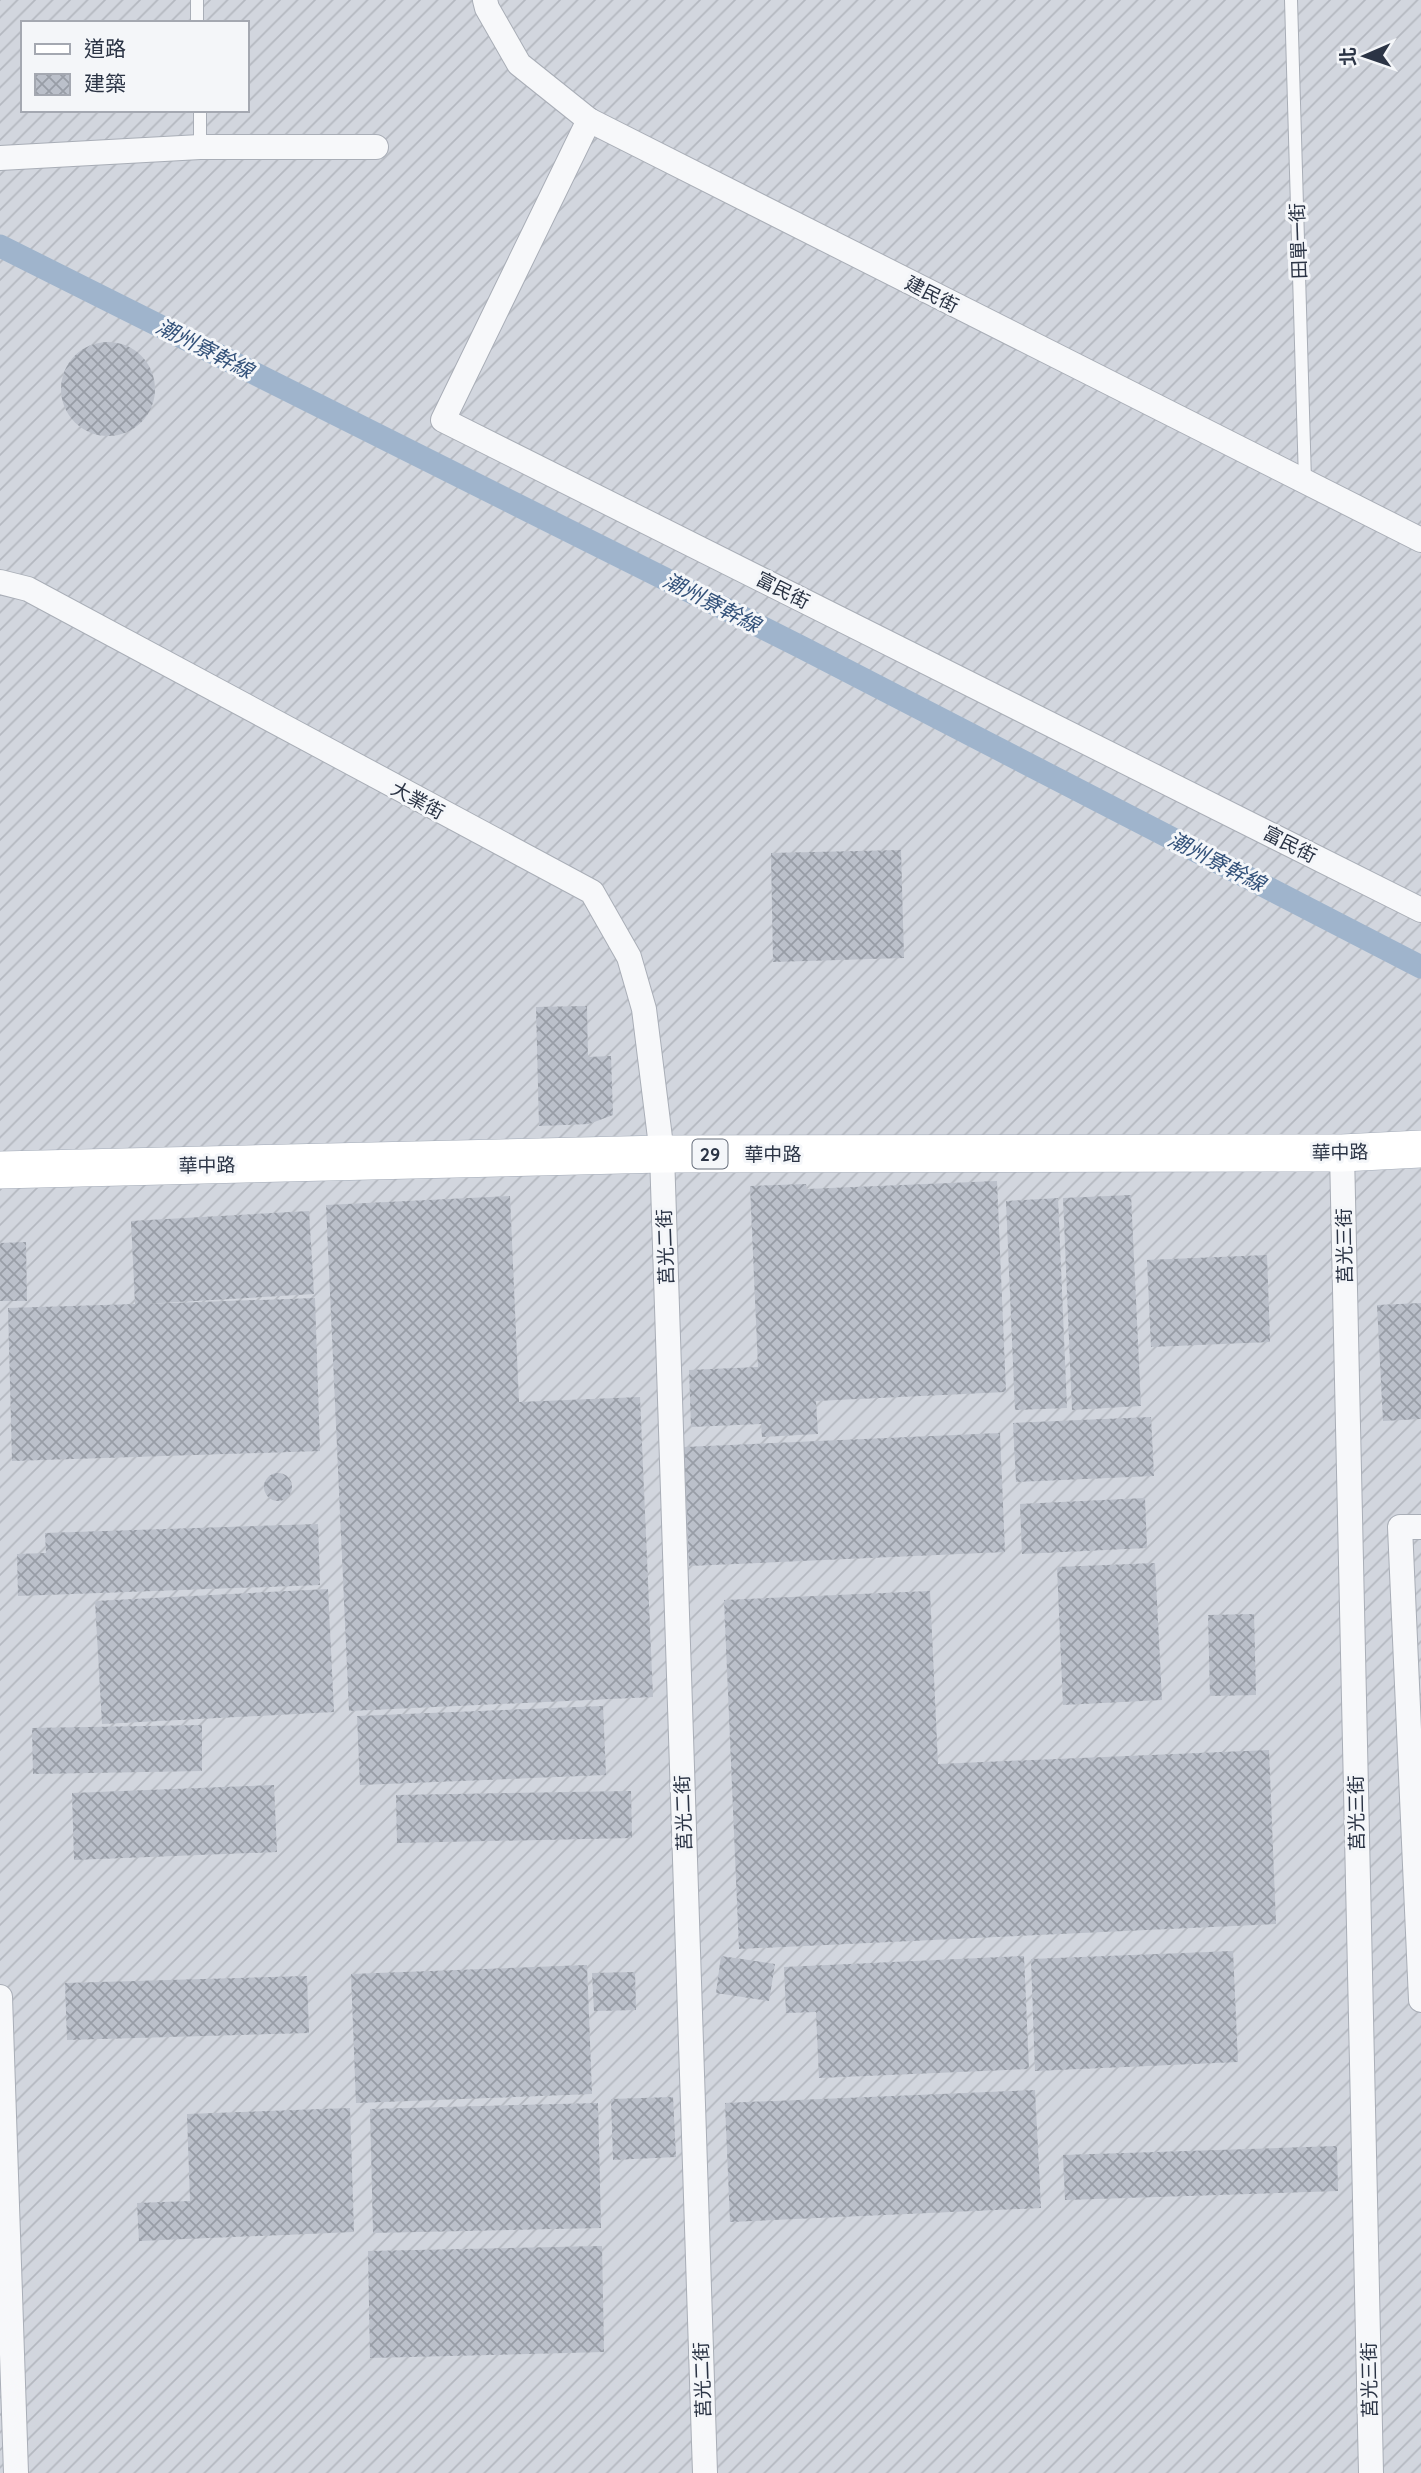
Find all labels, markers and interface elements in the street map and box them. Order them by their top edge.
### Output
legend [21,21,248,112]
north arrow [1330,21,1400,91]
text: 道路 [84,35,126,61]
text: 北 [1336,47,1360,67]
text: 建築 [84,70,126,96]
street label: 田單一街 [1285,203,1311,279]
street label: 建民街 [901,270,963,318]
water label: 潮州寮幹線 [152,313,259,384]
street label: 富民街 [752,566,814,614]
water label: 潮州寮幹線 [659,567,766,638]
street label: 大業街 [387,776,449,824]
street label: 富民街 [1259,820,1321,868]
water label: 潮州寮幹線 [1164,826,1271,897]
road number: 29 [692,1140,728,1168]
street label: 華中路 [1311,1140,1369,1164]
street label: 華中路 [744,1142,802,1166]
street label: 華中路 [178,1153,236,1177]
street label: 莒光三街 [1331,1208,1357,1284]
street label: 莒光二街 [652,1209,678,1285]
street label: 莒光二街 [670,1775,696,1851]
street label: 莒光三街 [1343,1775,1369,1851]
street label: 莒光二街 [689,2342,715,2418]
street label: 莒光三街 [1356,2342,1382,2418]

